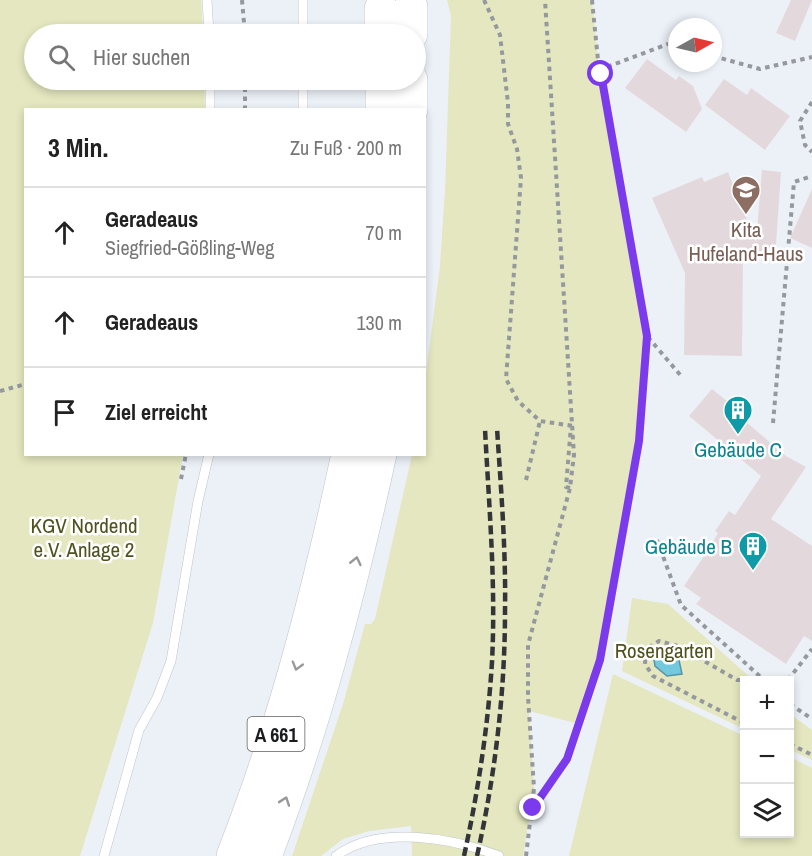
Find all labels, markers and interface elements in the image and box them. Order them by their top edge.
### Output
north arrow [668,18,722,72]
search box [24,24,426,90]
icon: search [45,41,78,74]
text: Hier suchen [93,42,190,72]
route start [587,60,613,86]
text: 3 Min. [48,130,108,165]
text: Zu Fuß · 200 m [290,134,402,161]
school or university icon: Kita Hufeland-Haus [730,174,762,216]
text: Geradeaus [105,204,198,234]
place label: Kita Hufeland-Haus [689,215,803,268]
icon: ahead [48,216,81,249]
text: 70 m [366,219,402,246]
text: Siegfried-Gößling-Weg [105,234,274,261]
icon: ahead [48,306,81,339]
text: Geradeaus [105,307,198,337]
text: 130 m [356,309,402,336]
building icon: Gebäude C [722,394,754,436]
icon: arrive [48,396,81,429]
text: Ziel erreicht [105,397,207,427]
place label: Gebäude C [694,435,782,464]
park label: KGV Nordend e.V. Anlage 2 [30,511,138,564]
building icon: Gebäude B [737,530,769,572]
place label: Gebäude B [645,532,732,561]
one-way arrow [349,556,362,566]
park label: Rosengarten [615,636,713,665]
one-way arrow [291,661,304,671]
map controls [740,676,794,838]
button: + [740,676,794,730]
road number: A 661 [248,717,304,751]
button: − [740,730,794,784]
button: layers [740,784,794,838]
route end [519,794,545,820]
one-way arrow [278,796,291,807]

